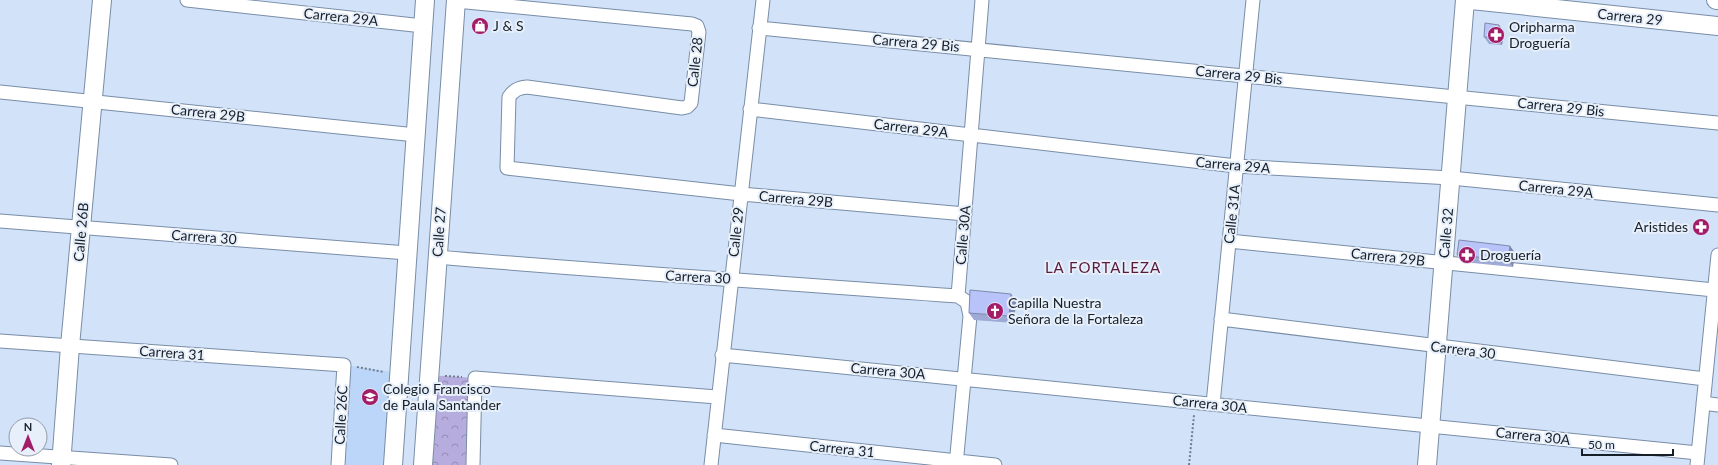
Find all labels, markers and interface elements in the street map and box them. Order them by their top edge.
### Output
street label: Carrera 29A [303,4,380,29]
street label: Carrera 29 [1597,5,1663,28]
shop icon: J & S [470,16,490,36]
place label: J & S [493,17,524,34]
place label: Oripharma Droguería [1509,18,1575,51]
pharmacy icon: Oripharma Droguería [1486,25,1506,45]
street label: Carrera 29 Bis [872,30,960,55]
street label: Calle 28 [683,36,706,88]
street label: Carrera 29 Bis [1195,61,1283,88]
street label: Carrera 29 Bis [1517,93,1605,120]
street label: Carrera 29B [170,100,246,125]
street label: Carrera 29A [873,115,950,141]
street label: Carrera 29A [1195,153,1272,176]
street label: Carrera 29A [1518,176,1595,201]
street label: Calle 31A [1220,183,1243,244]
street label: Carrera 29B [758,187,834,210]
street label: Calle 26B [69,202,92,262]
street label: Calle 30A [951,204,974,265]
street label: Calle 27 [428,206,449,258]
street label: Calle 29 [724,206,747,258]
street label: Calle 32 [1435,207,1456,259]
pharmacy icon: Aristides [1691,217,1711,237]
place label: Aristides [1634,218,1688,235]
street label: Carrera 30 [171,226,237,247]
street label: Carrera 29B [1350,244,1426,269]
pharmacy icon: Droguería [1457,245,1477,265]
place label: Droguería [1480,246,1541,263]
district label: LA FORTALEZA [1045,258,1161,276]
street label: Carrera 30 [665,266,731,287]
place label: Capilla Nuestra Señora de la Fortaleza [1008,294,1143,327]
church icon: Capilla Nuestra Señora de la Fortaleza [985,301,1005,321]
street label: Carrera 30 [1430,337,1497,362]
street label: Carrera 31 [139,342,205,363]
street label: Carrera 30A [850,359,927,382]
place label: Colegio Francisco de Paula Santander [383,380,501,413]
street label: Calle 26C [330,384,351,445]
school or university icon: Colegio Francisco de Paula Santander [360,387,380,407]
street label: Carrera 30A [1172,391,1249,416]
north arrow [8,417,48,457]
text: N [24,420,32,433]
street label: Carrera 30A [1495,423,1572,448]
scale bar [1582,431,1673,457]
street label: Carrera 31 [809,437,875,460]
text: 50 m [1588,437,1615,452]

